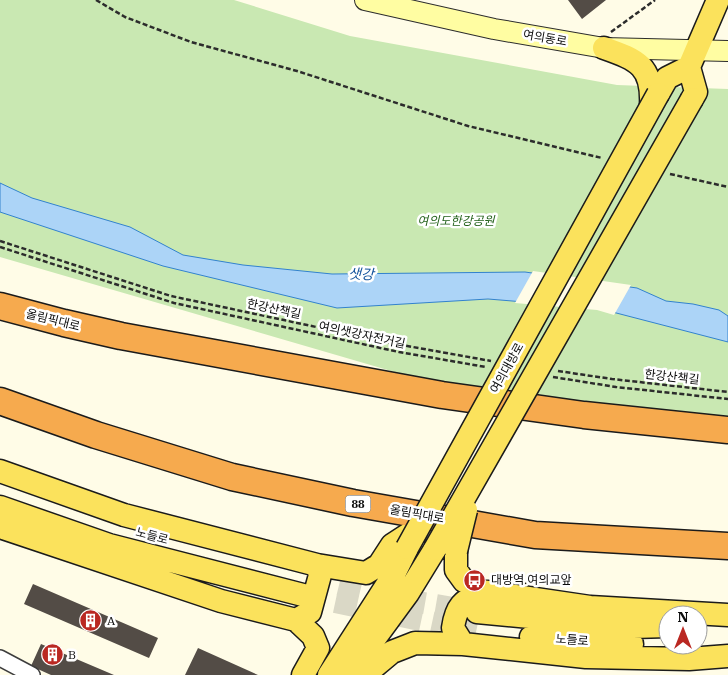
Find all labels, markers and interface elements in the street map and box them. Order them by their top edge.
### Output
street label: 여의동로 [522,26,568,49]
park label: 여의도한강공원 [417,213,496,228]
water label: 샛강 [348,265,376,284]
street label: 한강산책길 [246,295,303,322]
street label: 올림픽대로 [25,306,82,333]
street label: 여의샛강자전거길 [317,318,407,351]
street label: 여의대방로 [487,340,527,396]
street label: 한강산책길 [644,366,700,387]
road number: 88 [346,496,370,512]
street label: 올림픽대로 [389,501,446,526]
street label: 노들로 [134,524,170,547]
bus stop icon: 대방역.여의교앞 [463,568,487,592]
place label: 대방역.여의교앞 [491,572,572,587]
north arrow [658,605,708,655]
text: N [677,608,689,626]
building icon: A [79,609,103,633]
place label: A [107,613,116,628]
street label: 노들로 [555,631,589,648]
building icon: B [40,643,64,667]
place label: B [68,647,76,662]

